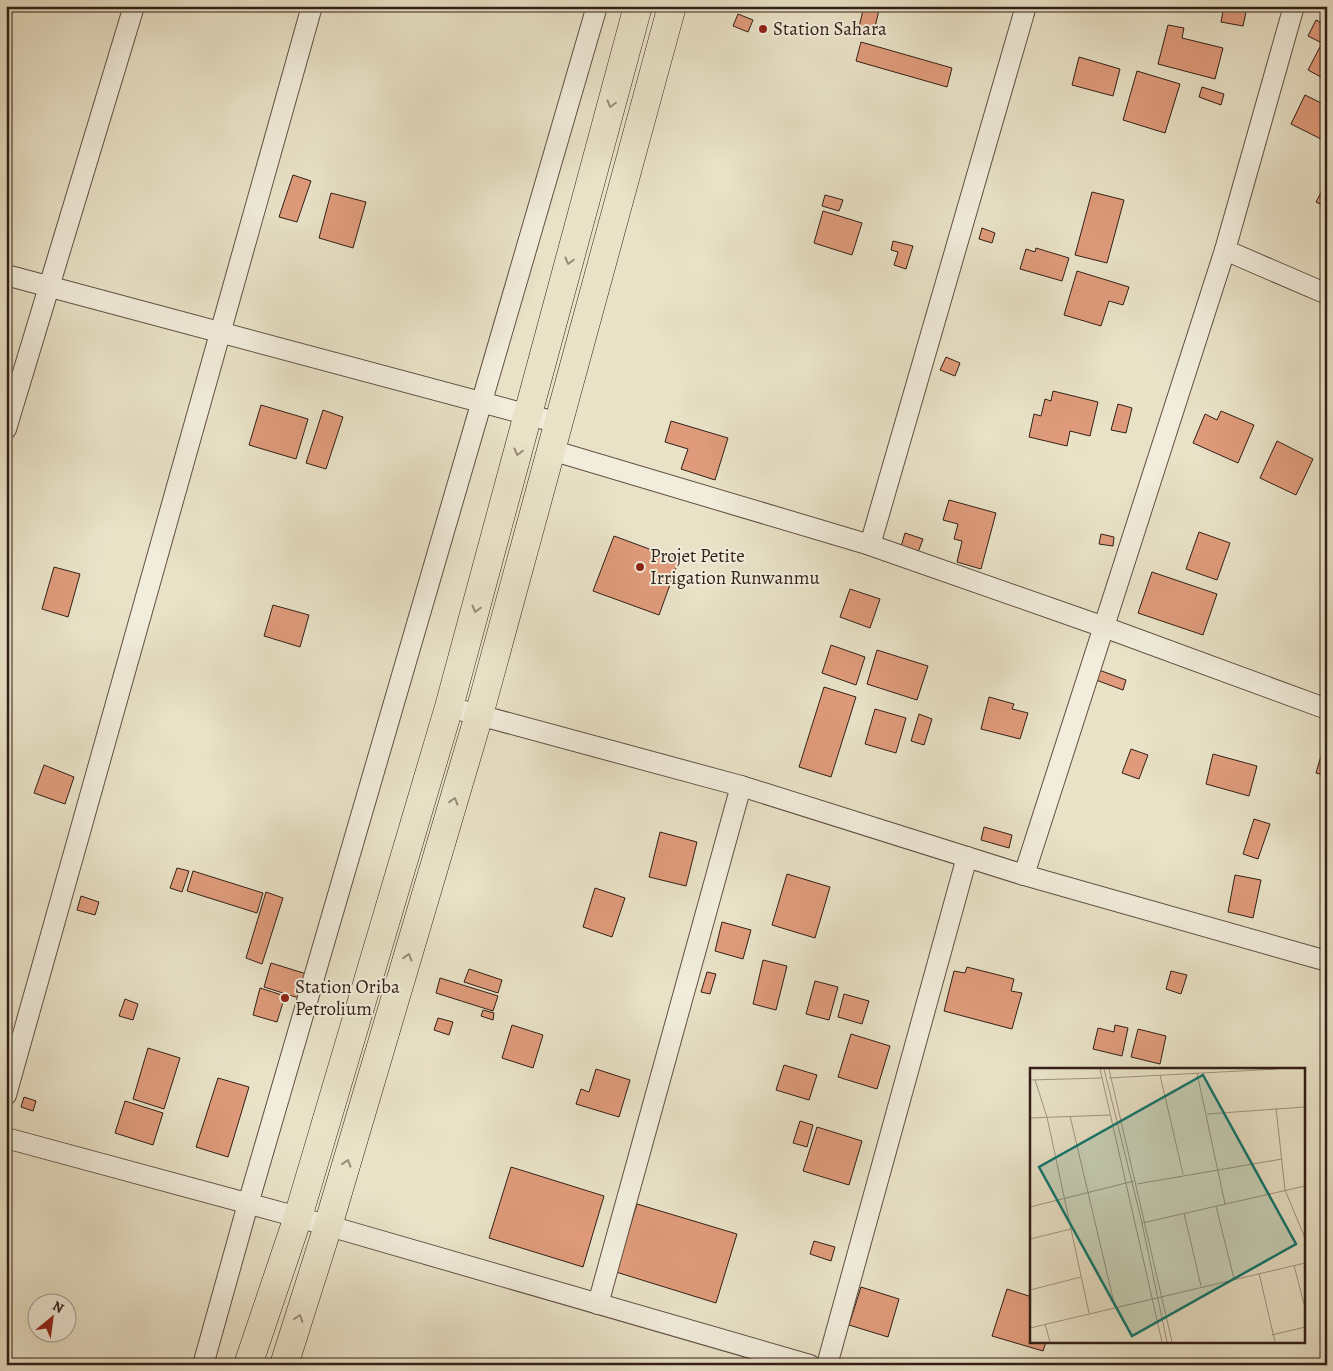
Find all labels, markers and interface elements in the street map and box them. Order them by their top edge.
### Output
place label: Station Sahara [773,16,887,42]
marker: Station Sahara [757,23,769,35]
one-way arrow [606,100,617,108]
one-way arrow [564,256,575,265]
one-way arrow [513,447,524,456]
place label: Projet Petite Irrigation Runwanmu [650,543,821,591]
marker: Projet Petite Irrigation Runwanmu [634,561,646,573]
one-way arrow [471,604,482,613]
one-way arrow [448,797,459,806]
one-way arrow [402,953,412,962]
place label: Station Oriba Petrolium [295,974,400,1022]
marker: Station Oriba Petrolium [279,992,291,1004]
inset map [1030,1068,1306,1344]
one-way arrow [341,1159,351,1168]
north arrow [28,1294,78,1344]
text: N [49,1296,67,1318]
one-way arrow [293,1315,303,1323]

